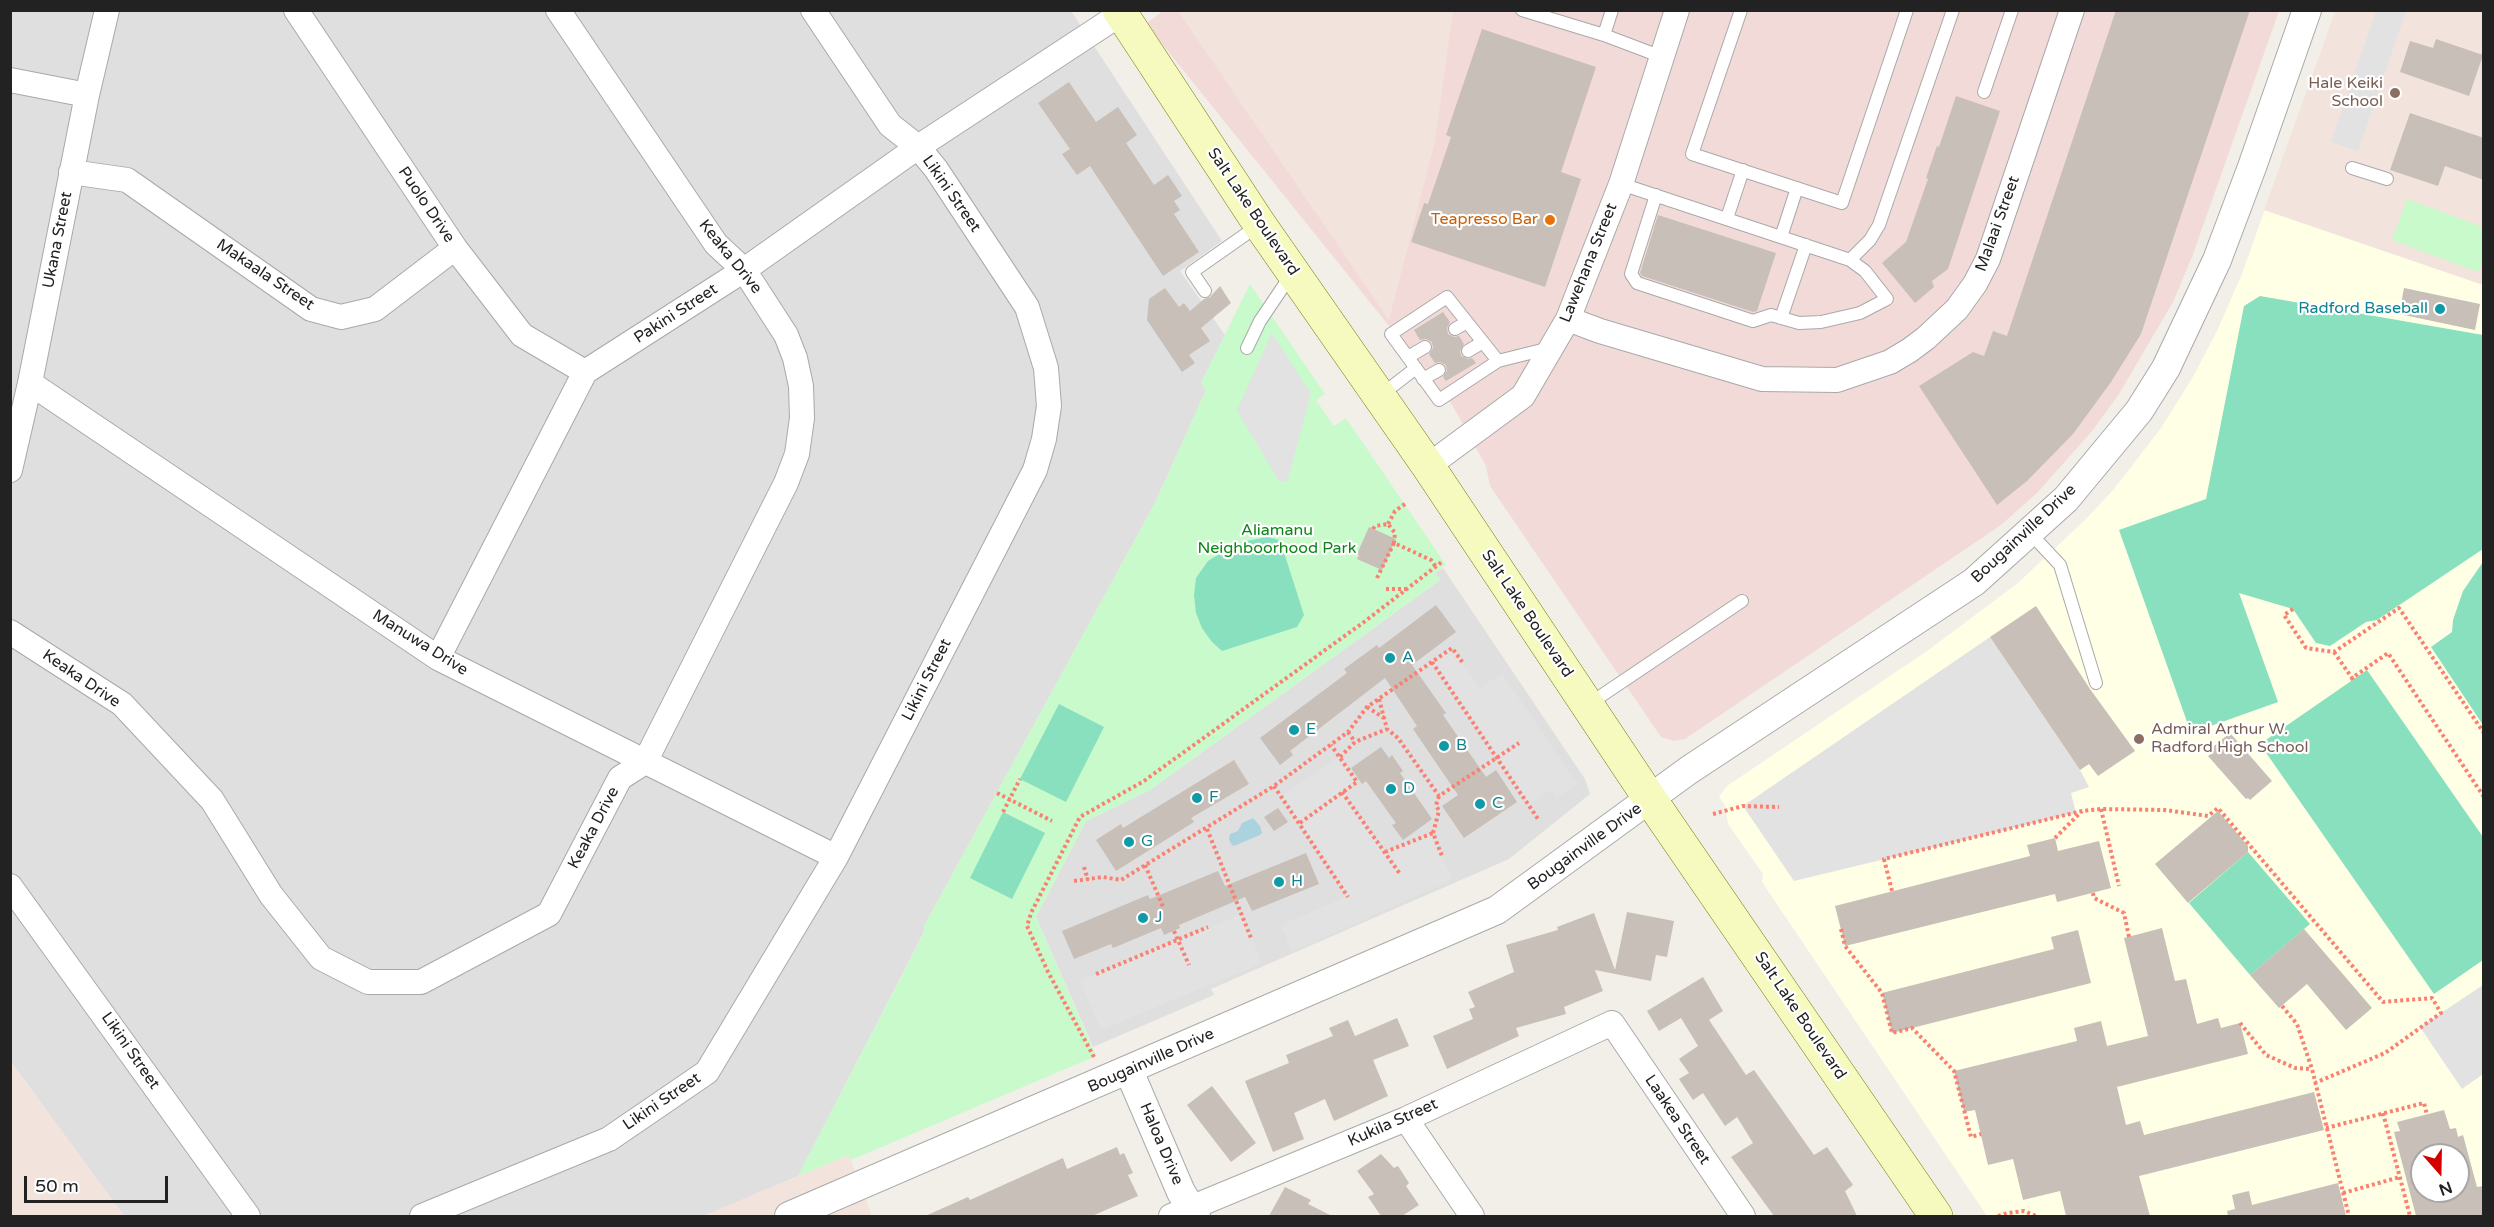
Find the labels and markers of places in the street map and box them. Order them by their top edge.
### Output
place label: Hale Keiki School [2308,74,2383,112]
marker: Hale Keiki School [2388,86,2402,100]
place label: Teapresso Bar [1431,210,1538,230]
marker: Teapresso Bar [1543,213,1557,227]
place label: Radford Baseball [2298,299,2428,319]
marker: Radford Baseball [2433,302,2447,316]
place label: A [1402,648,1414,668]
marker: A [1383,651,1397,665]
place label: E [1306,720,1316,740]
place label: Admiral Arthur W. Radford High School [2151,720,2308,758]
marker: E [1287,723,1301,737]
marker: Admiral Arthur W. Radford High School [2132,732,2146,746]
place label: B [1456,736,1467,756]
marker: B [1437,739,1451,753]
place label: D [1403,779,1415,799]
marker: D [1384,782,1398,796]
place label: F [1209,788,1219,808]
marker: F [1190,791,1204,805]
place label: C [1492,794,1503,814]
marker: C [1473,797,1487,811]
place label: G [1141,832,1153,852]
marker: G [1122,835,1136,849]
place label: H [1291,872,1303,892]
marker: H [1272,875,1286,889]
place label: J [1155,908,1162,928]
marker: J [1136,911,1150,925]

